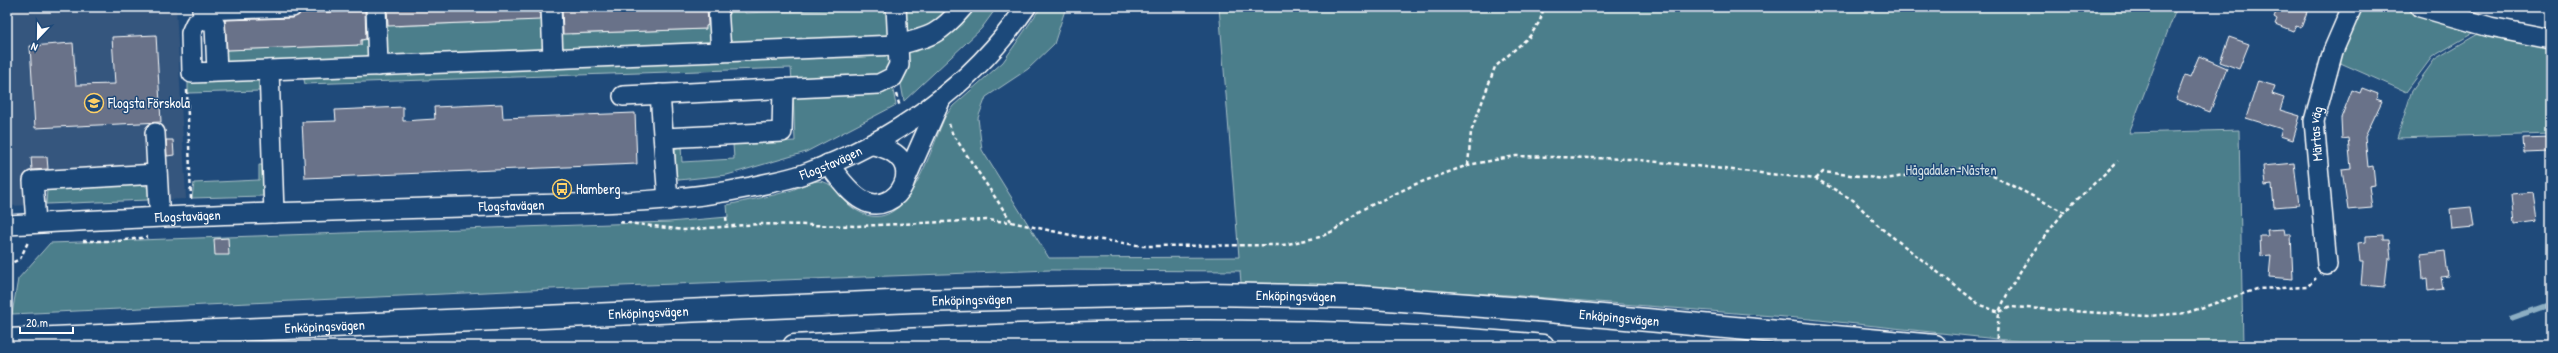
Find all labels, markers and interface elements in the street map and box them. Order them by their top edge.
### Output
north arrow [18,18,58,58]
text: N [29,40,40,55]
school or university icon: Flogsta Förskola [83,92,105,114]
place label: Flogsta Förskola [107,93,191,113]
street label: Märtas väg [2304,104,2328,162]
street label: Flogstavägen [796,141,865,184]
park label: Hågadalen-Nåsten [1905,160,1997,180]
bus stop icon: Hamberg [551,178,573,200]
place label: Hamberg [576,179,621,199]
street label: Flogstavägen [477,195,545,216]
street label: Flogstavägen [153,205,221,227]
street label: Enköpingsvägen [1256,285,1336,306]
street label: Enköpingsvägen [932,289,1013,310]
street label: Enköpingsvägen [608,301,689,323]
street label: Enköpingsvägen [1578,304,1660,330]
scale bar [20,309,73,335]
text: 20 m [26,314,48,331]
street label: Enköpingsvägen [284,315,365,337]

